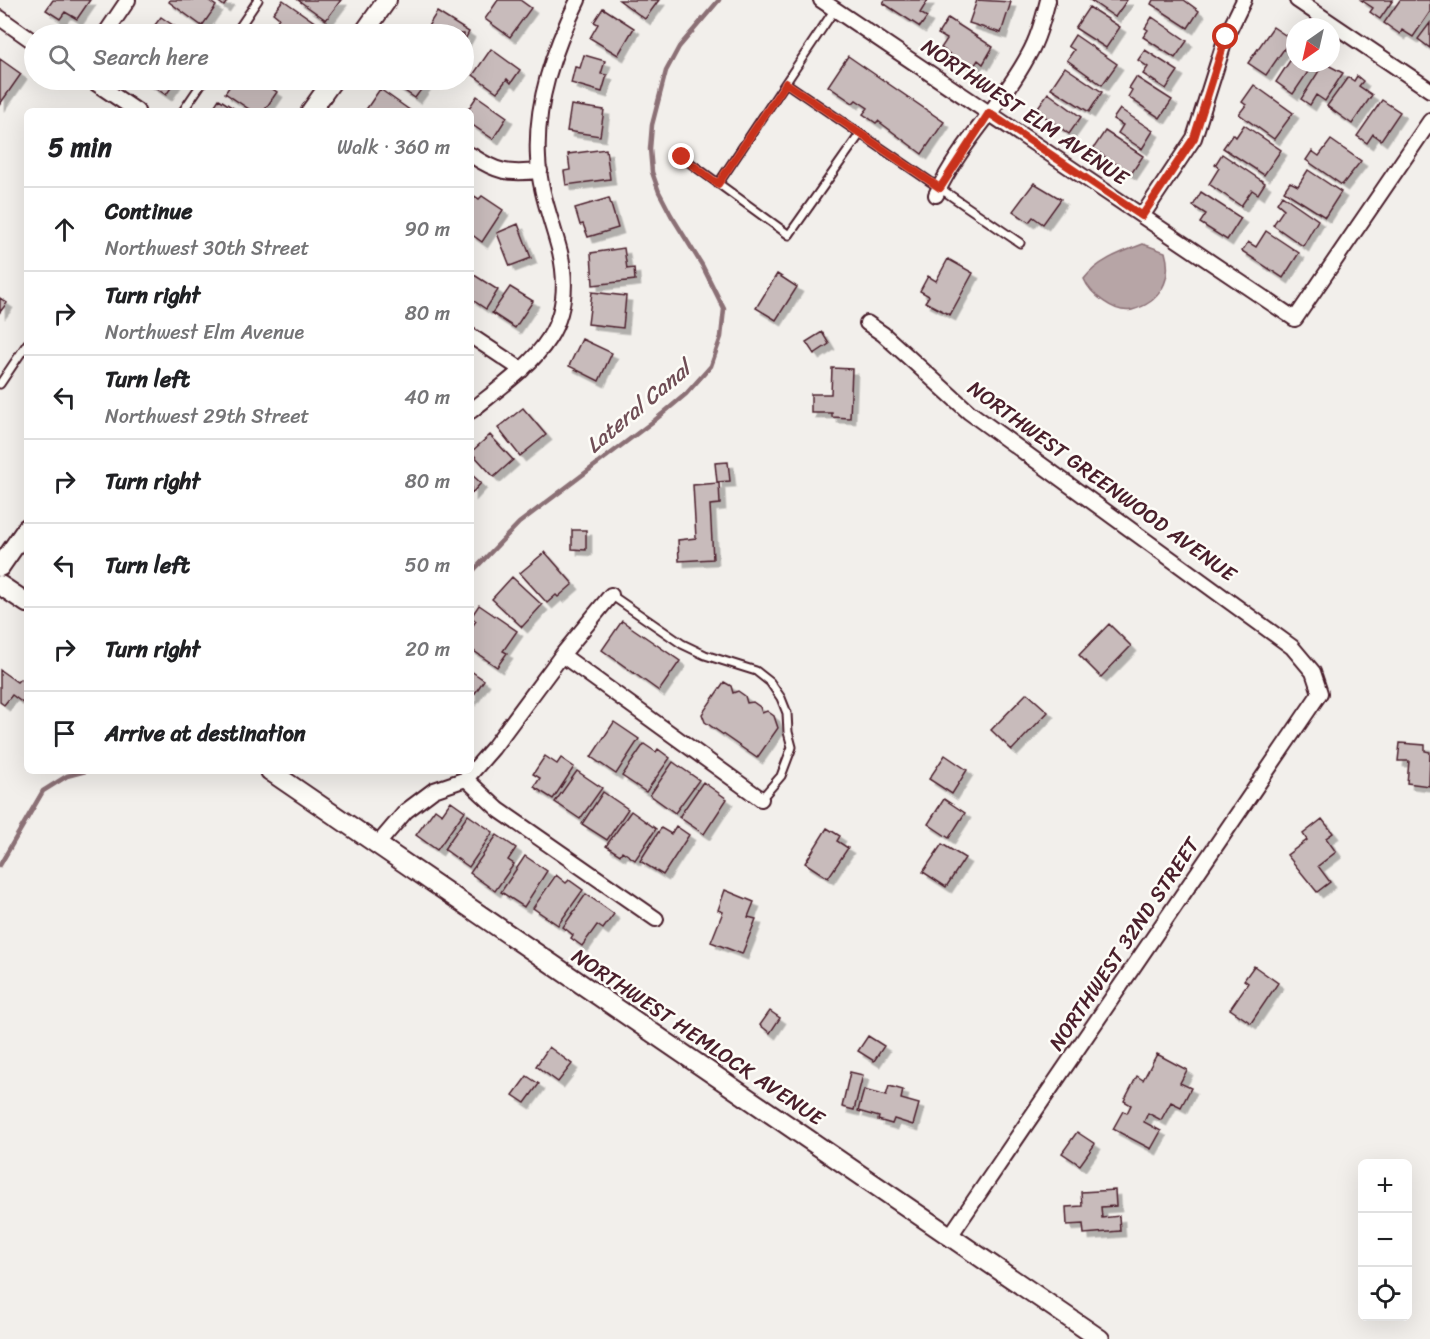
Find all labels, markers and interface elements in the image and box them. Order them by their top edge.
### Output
north arrow [1286,18,1340,72]
route start [1212,23,1238,49]
search box [24,24,474,90]
street label: NORTHWEST ELM AVENUE [913,28,1138,197]
text: Search here [93,38,209,77]
icon: search [45,41,78,74]
text: 5 min [48,124,112,170]
text: Walk · 360 m [337,130,450,165]
route end [668,143,694,169]
text: Continue [105,192,193,231]
text: 90 m [405,212,450,247]
icon: ahead [48,213,81,246]
text: Northwest 30th Street [105,231,309,266]
text: Turn right [105,276,200,315]
text: 80 m [405,296,450,331]
icon: right [48,297,81,330]
text: Northwest Elm Avenue [105,315,304,350]
water label: Lateral Canal [576,348,703,463]
text: Turn left [105,360,190,399]
street label: NORTHWEST GREENWOOD AVENUE [959,370,1246,593]
text: 40 m [404,380,450,415]
icon: left [48,381,81,414]
text: Northwest 29th Street [105,399,309,434]
text: Turn right [105,462,200,501]
text: 80 m [405,464,450,499]
icon: right [48,465,81,498]
text: Turn left [105,546,190,585]
text: 50 m [405,548,450,583]
icon: left [48,549,81,582]
text: Turn right [105,630,200,669]
text: 20 m [405,632,450,667]
icon: right [48,633,81,666]
text: Arrive at destination [105,714,306,753]
icon: arrive [48,717,81,750]
street label: NORTHWEST 32ND STREET [1038,828,1211,1059]
street label: NORTHWEST HEMLOCK AVENUE [564,938,834,1137]
map controls [1358,1159,1412,1321]
button: + [1358,1159,1412,1213]
button: − [1358,1213,1412,1267]
button: locate [1358,1267,1412,1321]

